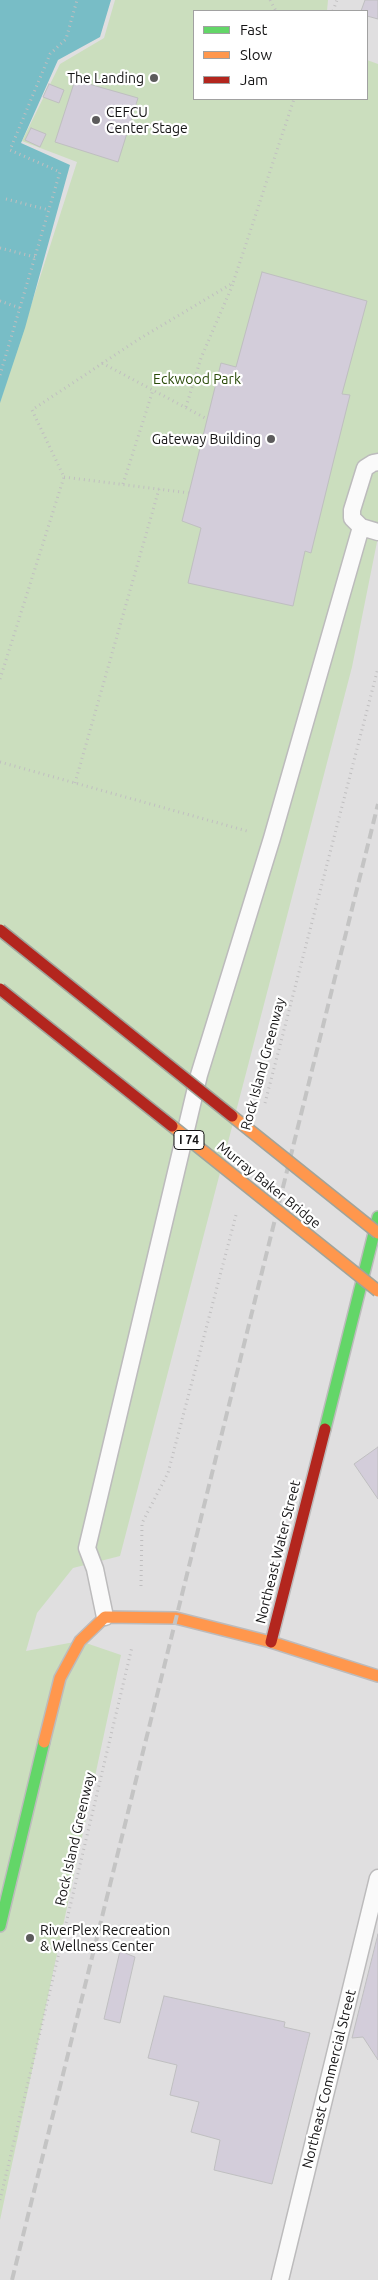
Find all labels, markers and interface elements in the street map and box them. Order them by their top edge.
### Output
legend [193,10,368,100]
text: Fast [240,21,267,38]
text: Slow [240,46,272,63]
place label: The Landing [67,70,144,86]
text: Jam [240,71,268,88]
marker: The Landing [148,72,160,84]
place label: CEFCU Center Stage [106,104,188,136]
marker: CEFCU Center Stage [90,114,102,126]
park label: Eckwood Park [153,371,241,387]
place label: Gateway Building [152,431,261,447]
marker: Gateway Building [265,433,277,445]
street label: Rock Island Greenway [237,996,289,1132]
road number: I 74 [174,1130,204,1150]
street label: Murray Baker Bridge [214,1138,324,1232]
street label: Northeast Water Street [252,1478,304,1626]
street label: Rock Island Greenway [51,1771,99,1907]
place label: RiverPlex Recreation & Wellness Center [40,1922,170,1954]
marker: RiverPlex Recreation & Wellness Center [24,1932,36,1944]
street label: Northeast Commercial Street [299,1988,359,2170]

